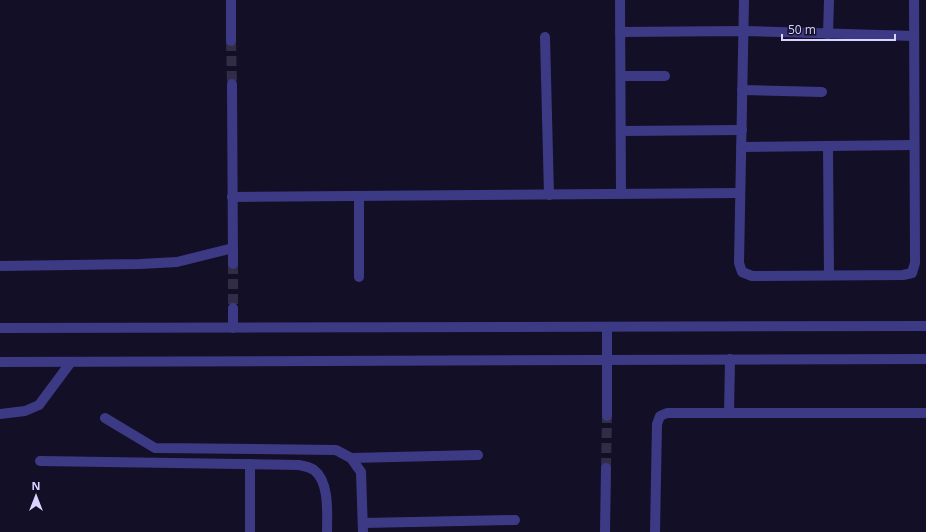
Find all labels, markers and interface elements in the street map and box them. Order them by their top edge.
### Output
scale bar [782,16,895,42]
text: 50 m [788,21,816,38]
north arrow [16,476,56,516]
text: N [32,478,40,493]

